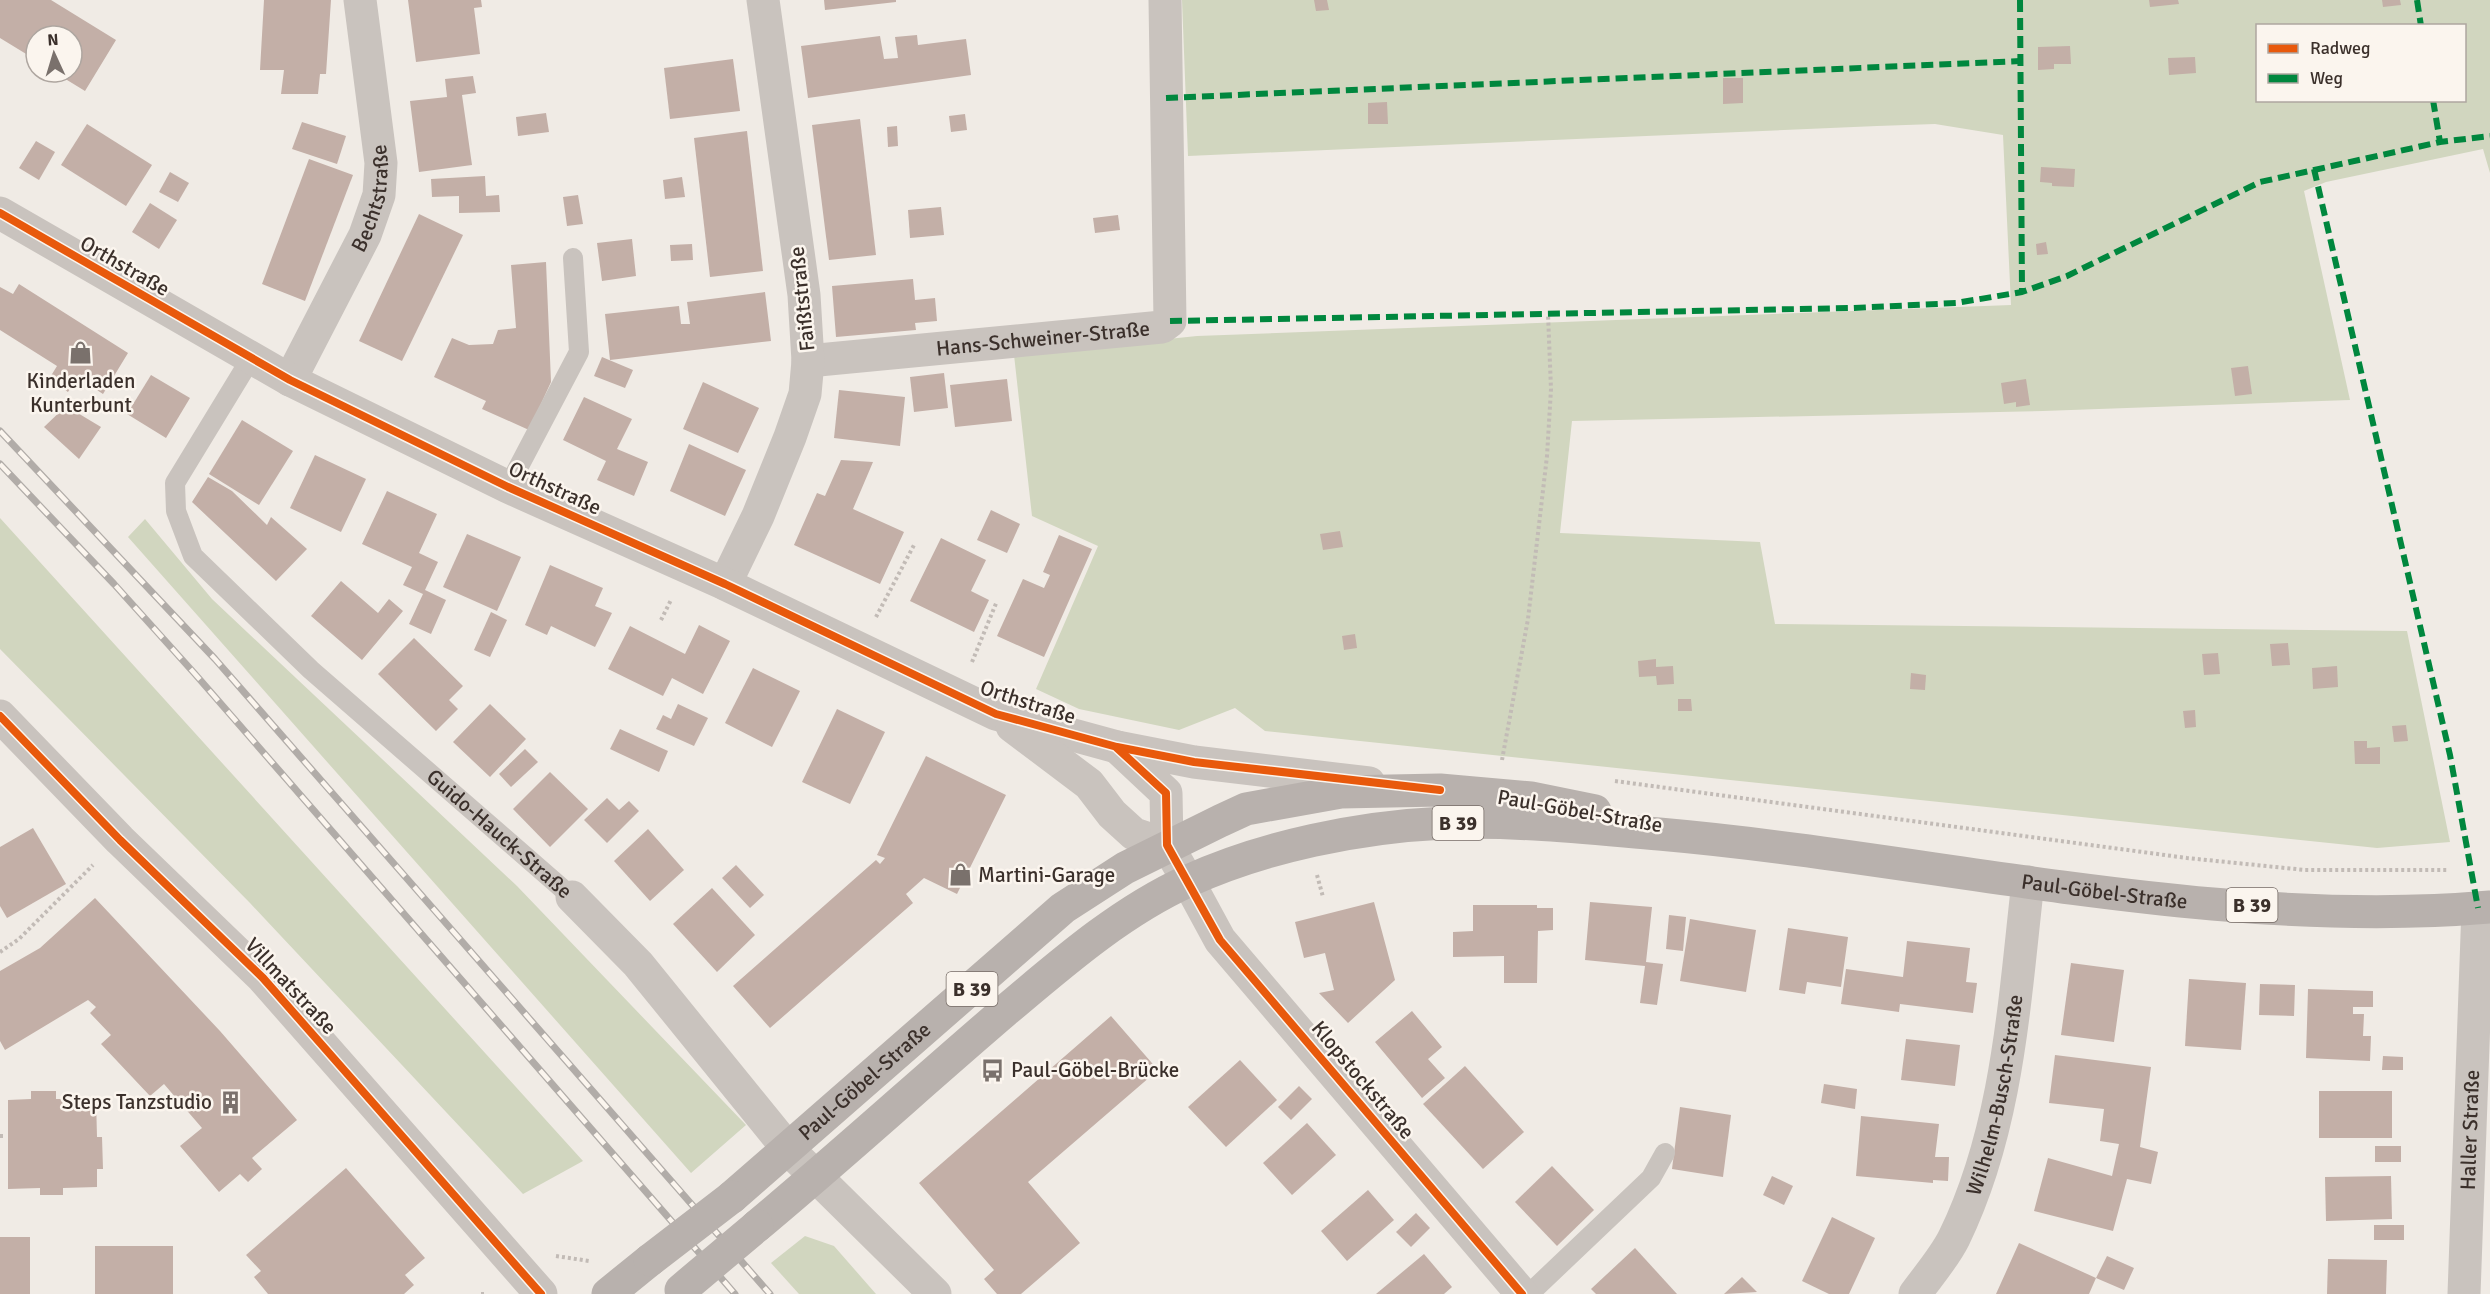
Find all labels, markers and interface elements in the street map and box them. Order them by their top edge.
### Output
north arrow [24,24,84,84]
legend [2256,24,2466,102]
text: N [47,30,59,50]
text: Radweg [2310,37,2371,59]
text: Weg [2310,67,2343,89]
street label: Bechtstraße [345,143,395,256]
street label: Orthstraße [76,230,174,302]
street label: Faißtstraße [784,245,820,353]
street label: Hans-Schweiner-Straße [935,315,1151,362]
shop icon: Kinderladen Kunterbunt [68,340,94,366]
place label: Kinderladen Kunterbunt [27,368,135,418]
street label: Orthstraße [505,455,605,521]
street label: Orthstraße [977,674,1079,730]
street label: Guido-Hauck-Straße [421,764,578,904]
street label: Paul-Göbel-Straße [1495,784,1665,838]
road number: B 39 [1432,806,1484,840]
shop icon: Martini-Garage [947,862,973,888]
place label: Martini-Garage [978,862,1115,888]
street label: Paul-Göbel-Straße [2020,868,2189,915]
road number: B 39 [2226,888,2278,922]
street label: Villmatstraße [240,932,342,1040]
road number: B 39 [946,972,998,1006]
street label: Wilhelm-Busch-Straße [1960,993,2029,1199]
street label: Klopstockstraße [1306,1015,1420,1145]
street label: Paul-Göbel-Straße [793,1016,936,1146]
bus stop icon: Paul-Göbel-Brücke [980,1057,1006,1083]
place label: Paul-Göbel-Brücke [1011,1057,1179,1083]
street label: Haller Straße [2455,1069,2485,1191]
place label: Steps Tanzstudio [62,1089,212,1115]
building icon: Steps Tanzstudio [217,1089,243,1115]

